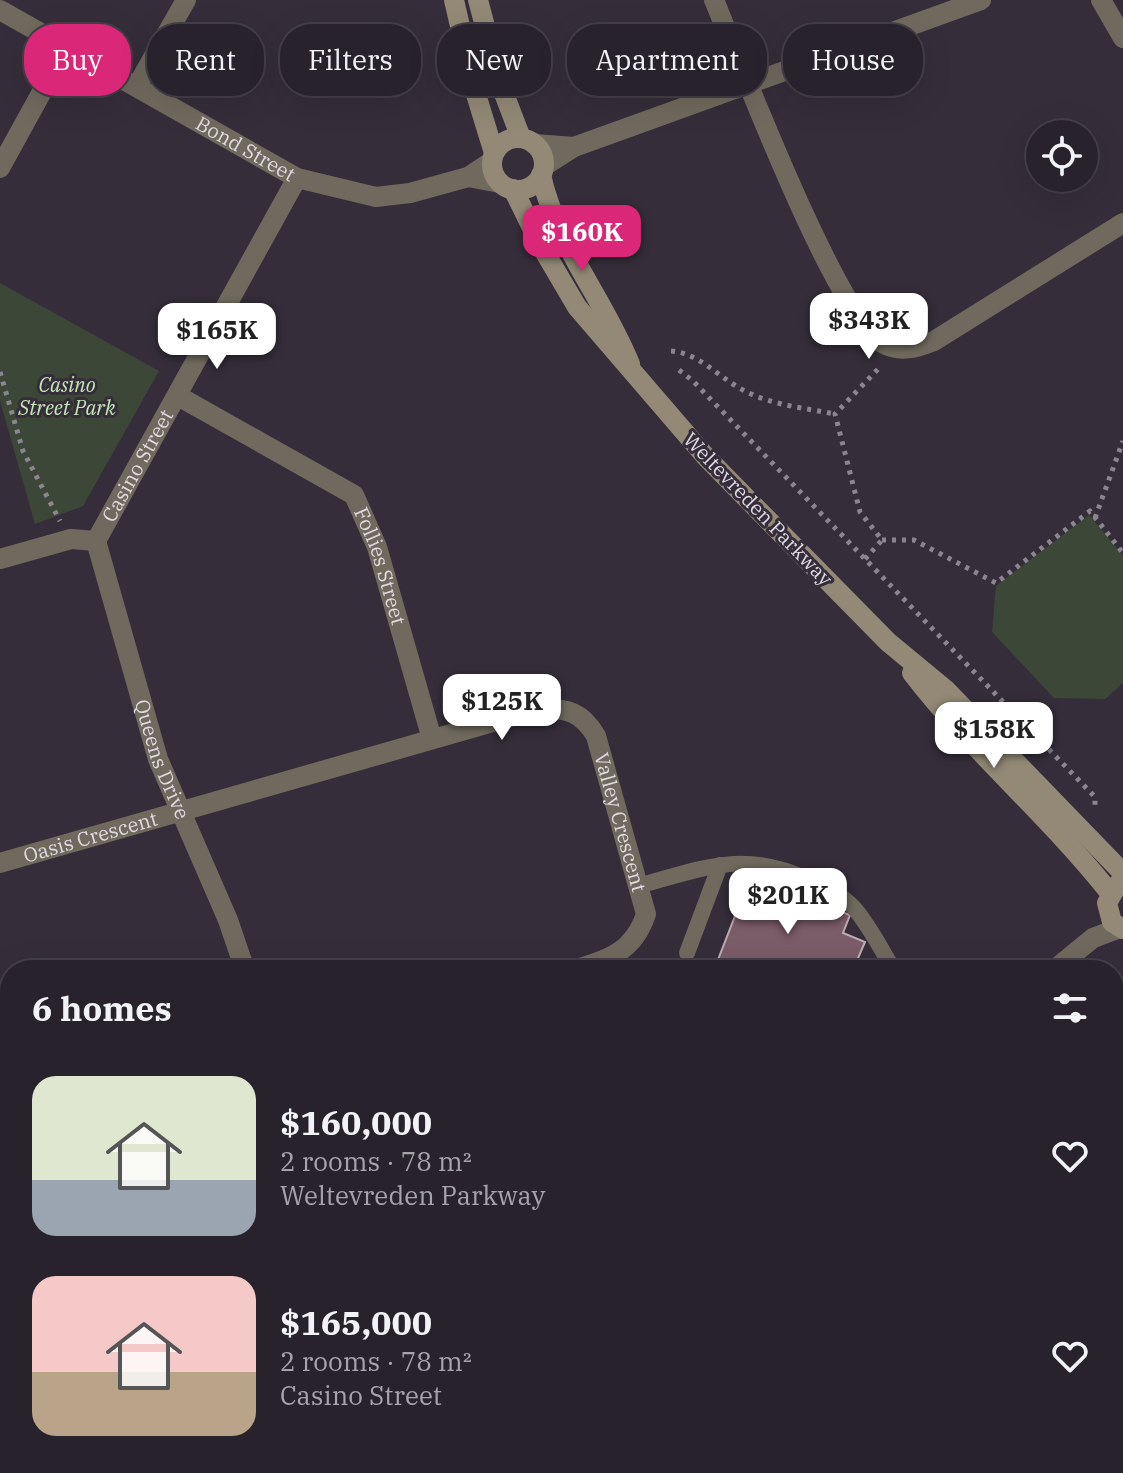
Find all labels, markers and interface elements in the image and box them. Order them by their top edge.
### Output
chip: Buy [24,24,131,96]
chip: Rent [147,24,264,96]
chip: Filters [280,24,421,96]
chip: New [437,24,551,96]
chip: Apartment [567,24,767,96]
chip: House [783,24,923,96]
street label: Bond Street [191,109,300,187]
map controls [1026,120,1098,192]
button: locate [1026,120,1098,192]
pin: $160K [526,205,638,273]
text: $160K [541,214,623,248]
pin: $343K [813,293,925,361]
text: $343K [828,302,910,336]
pin: $165K [161,303,273,371]
text: $165K [176,312,258,346]
park label: Casino Street Park [17,371,116,421]
street label: Casino Street [95,404,179,527]
street label: Weltevreden Parkway [678,426,839,592]
street label: Follies Street [348,503,413,628]
pin: $125K [446,674,558,742]
text: $125K [461,683,543,717]
street label: Queens Drive [129,696,196,823]
pin: $158K [938,702,1050,770]
text: $158K [953,711,1035,745]
street label: Valley Crescent [588,749,653,895]
street label: Oasis Crescent [20,805,161,869]
pin: $201K [732,868,844,936]
text: $201K [747,877,829,911]
text: 6 homes [32,986,172,1030]
icon: filters [1048,986,1092,1030]
text: $160,000 [280,1100,432,1144]
icon: home [96,1108,192,1204]
icon: heart [1048,1134,1092,1178]
text: 2 rooms · 78 m² [280,1144,472,1178]
text: Weltevreden Parkway [280,1178,545,1212]
text: $165,000 [280,1300,432,1344]
icon: home [96,1308,192,1404]
icon: heart [1048,1334,1092,1378]
text: 2 rooms · 78 m² [280,1344,472,1378]
text: Casino Street [280,1378,442,1412]

